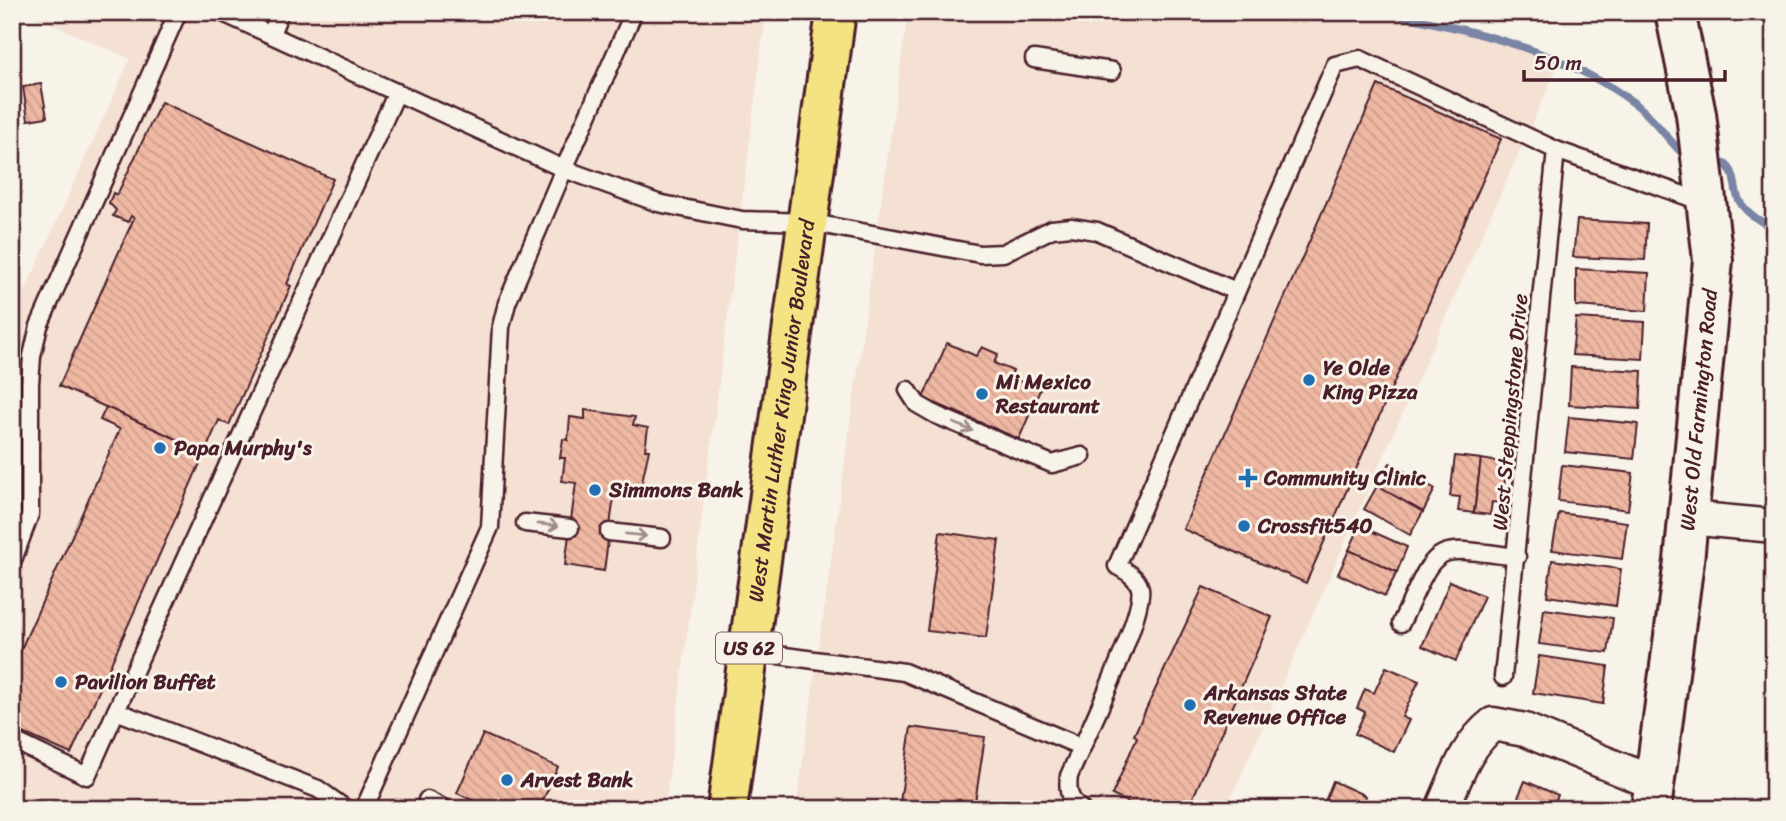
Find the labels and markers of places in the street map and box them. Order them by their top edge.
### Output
place label: Ye Olde King Pizza [1322,349,1418,411]
place label: Mi Mexico Restaurant [995,363,1101,425]
marker: Ye Olde King Pizza [1301,372,1317,388]
marker: Mi Mexico Restaurant [974,386,990,402]
place label: Papa Murphy's [174,429,312,467]
marker: Papa Murphy's [152,440,168,456]
place label: Community Clinic [1263,459,1427,497]
marker: Community Clinic [1238,468,1258,488]
place label: Simmons Bank [608,471,744,509]
marker: Simmons Bank [587,482,603,498]
place label: Crossfit540 [1257,507,1373,545]
marker: Crossfit540 [1236,518,1252,534]
place label: Pavilion Buffet [75,663,216,701]
marker: Pavilion Buffet [53,674,69,690]
place label: Arkansas State Revenue Office [1203,674,1347,736]
marker: Arkansas State Revenue Office [1182,697,1198,713]
place label: Arvest Bank [520,761,633,799]
marker: Arvest Bank [499,772,515,788]

